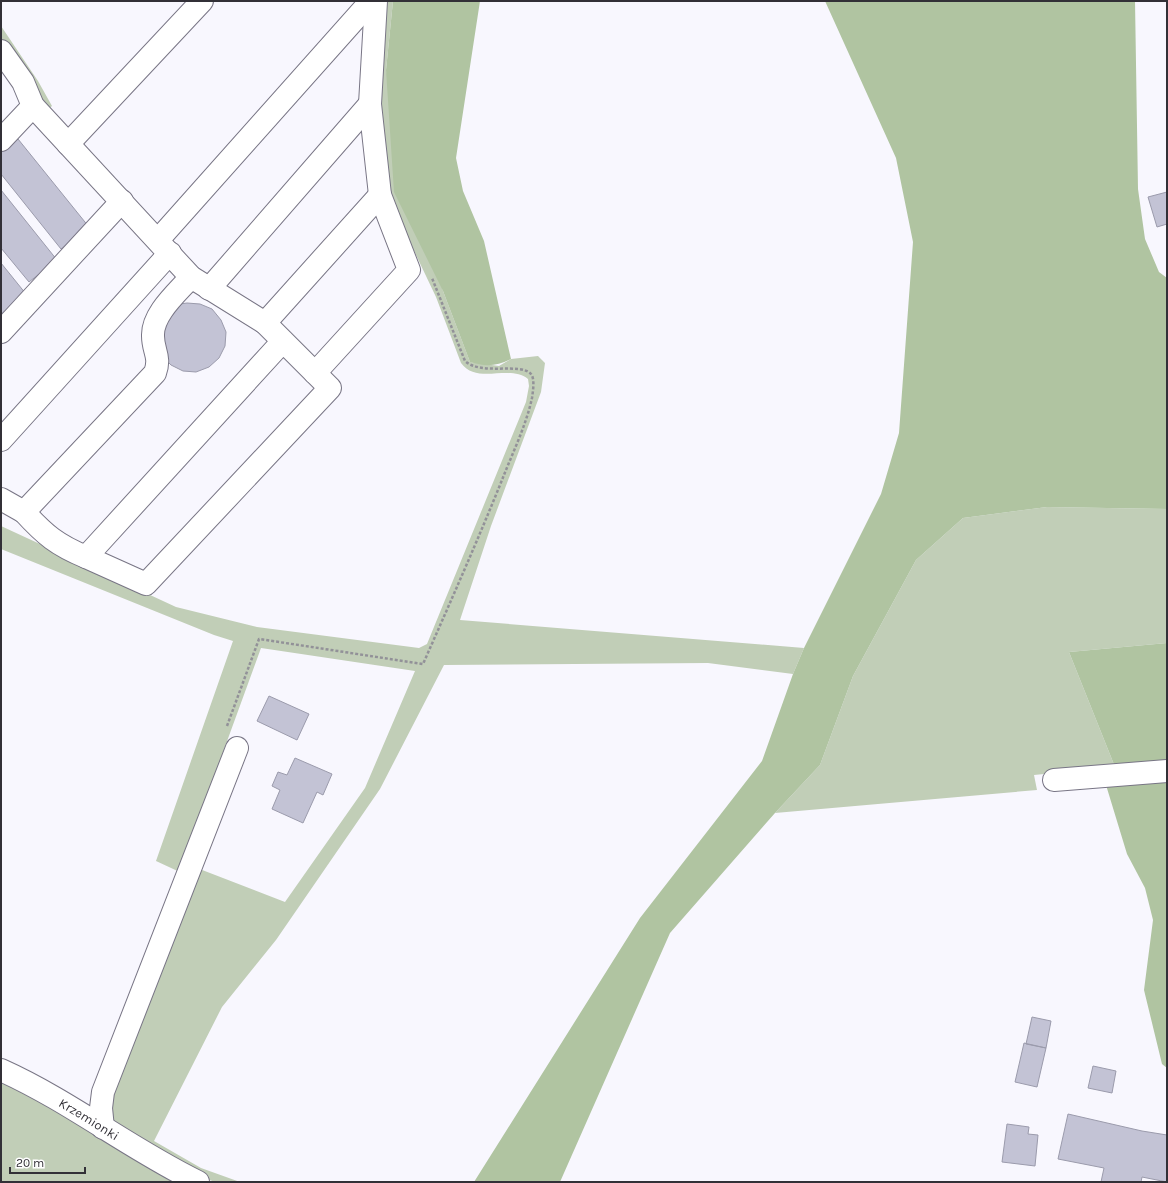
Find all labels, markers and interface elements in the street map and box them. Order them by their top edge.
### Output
street label: Krzemionki [56,1095,122,1143]
scale bar [10,1149,85,1175]
text: 20 m [16,1156,44,1170]

